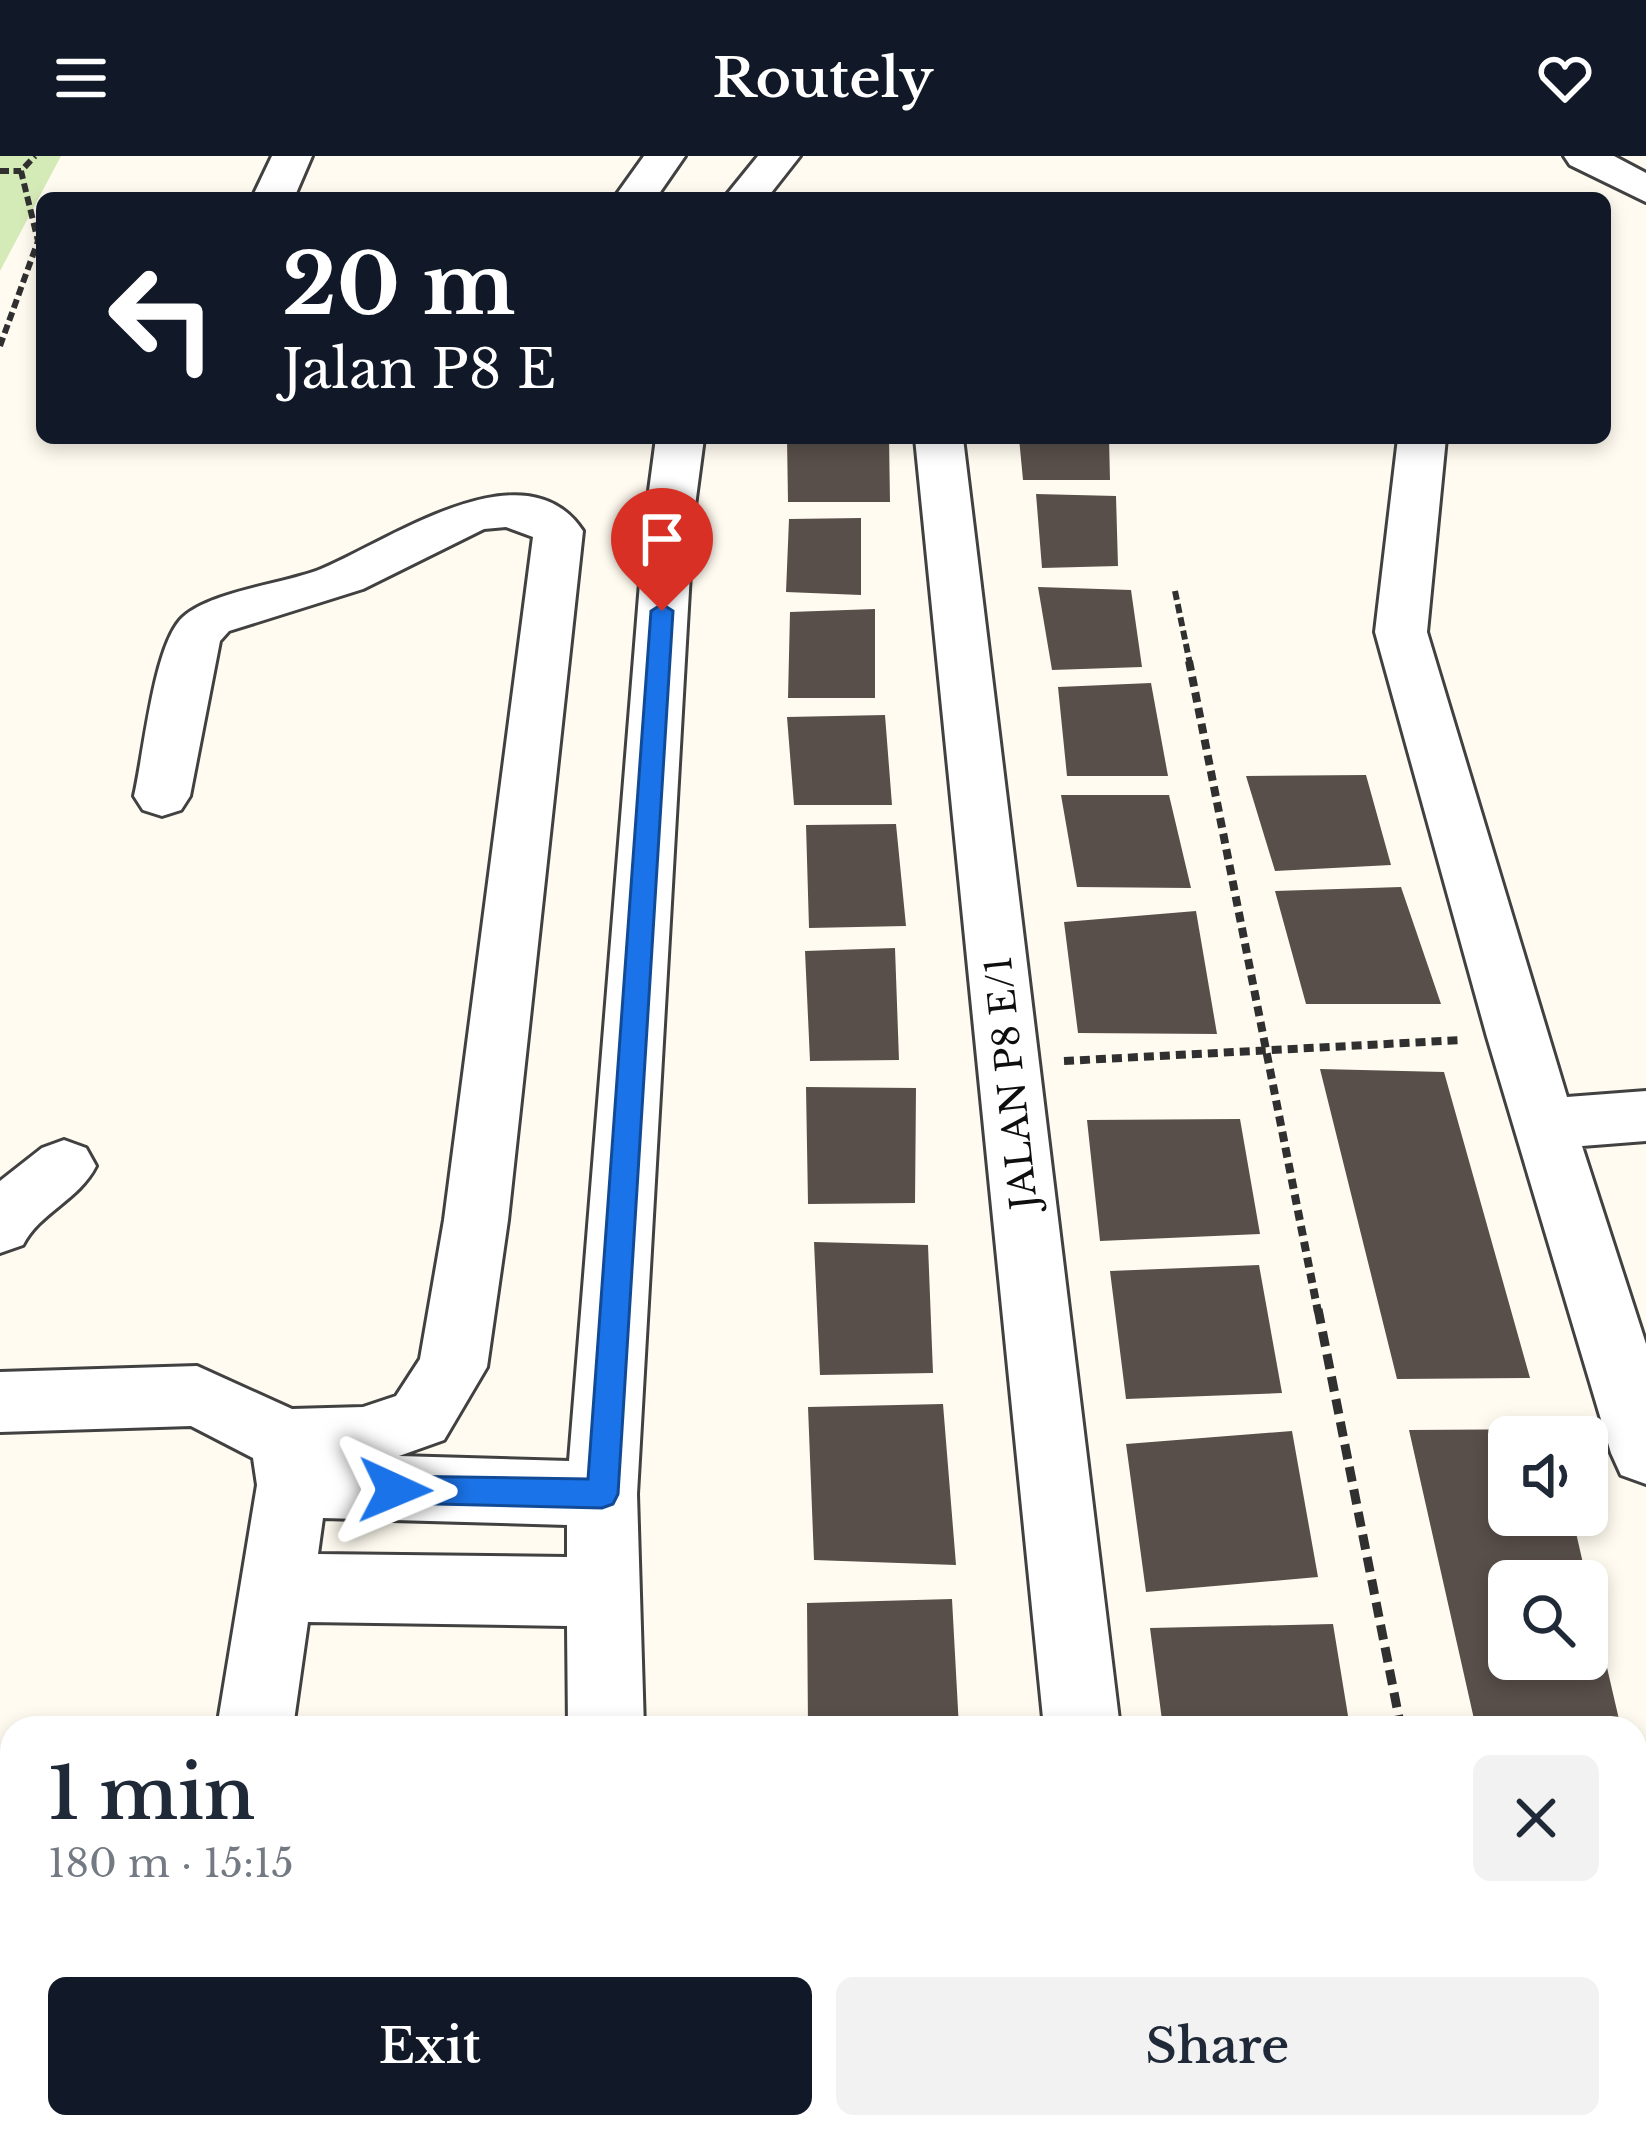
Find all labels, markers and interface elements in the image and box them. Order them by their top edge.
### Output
icon: menu [48,45,114,111]
text: Routely [713,45,933,112]
icon: heart [1532,45,1598,111]
text: 20 m [282,233,515,337]
icon: left [84,240,240,396]
text: Jalan P8 E [282,336,556,403]
pin [611,488,713,611]
icon: arrive [629,506,695,572]
street label: JALAN P8 E/1 [976,954,1048,1216]
map controls [1488,1416,1608,1680]
button: sound [1488,1416,1608,1536]
position arrow [332,1427,458,1553]
button: search [1488,1560,1608,1680]
text: 1 min [48,1749,255,1838]
button: close [1473,1755,1599,1881]
text: 180 m · 15:15 [48,1839,294,1888]
button: Exit [48,1977,812,2115]
button: Share [836,1977,1599,2115]

